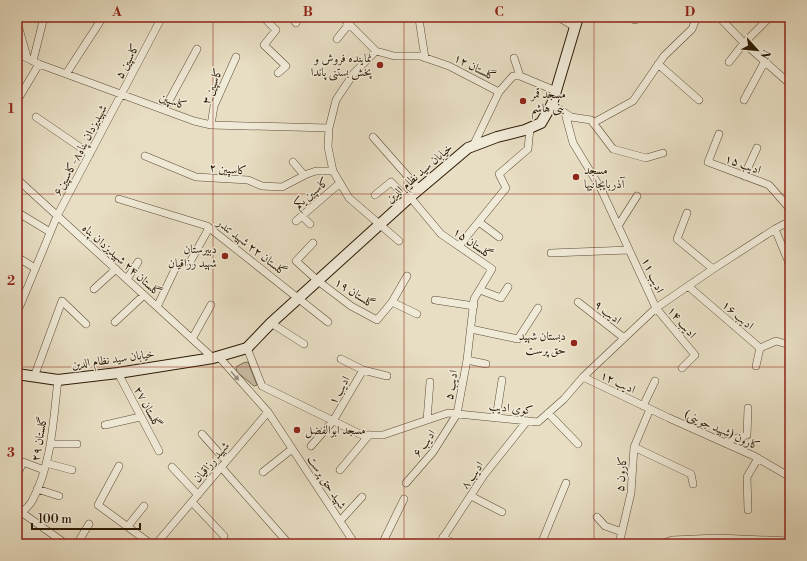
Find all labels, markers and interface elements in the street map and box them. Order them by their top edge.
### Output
text: A [111,4,122,20]
text: B [303,4,313,20]
text: C [494,4,504,20]
text: D [685,4,695,20]
north arrow [737,30,777,70]
street label: کاسپین ۵ [112,41,143,81]
text: N [757,47,773,61]
street label: گلستان ۱۲ [451,50,499,84]
place label: نماینده فروش و پخش بستنی پاندا [311,51,372,81]
marker: نماینده فروش و پخش بستنی پاندا [375,60,385,70]
street label: کاسپین ۳ [199,66,226,106]
place label: مسجد قمر بنی هاشم [529,87,566,120]
street label: کاسپین [157,89,189,114]
marker: مسجد قمر بنی هاشم [518,96,528,106]
text: 1 [8,101,15,117]
street label: شهیدیزدان پناه۸-کاسپین۶ [50,102,112,199]
street label: خیابان سید نظام الدین [383,140,458,209]
street label: ادیب ۱۵ [723,151,763,178]
street label: کاسپین ۲ [209,160,247,179]
place label: مسجد آذربایجانیها [584,163,626,192]
marker: مسجد آذربایجانیها [571,172,581,182]
street label: کاسپین یکم [291,174,334,215]
street label: گلستان ۲۲ شهید تندر [213,214,290,279]
street label: گلستان ۲۴ شهیدیزدان پناه [78,220,165,301]
street label: گلستان ۱۵ [450,223,496,263]
place label: دبیرستان شهید رزاقیان [168,242,217,271]
marker: دبیرستان شهید رزاقیان [220,251,230,261]
street label: ادیب ۱۱ [638,255,667,296]
text: 2 [7,273,15,289]
street label: گلستان ۱۹ [332,274,378,312]
street label: ادیب ۹ [591,297,625,328]
street label: ادیب ۱۶ [719,297,757,334]
street label: ادیب ۱۴ [664,303,700,342]
place label: دبستان شهید حق پرست [519,329,566,358]
marker: دبستان شهید حق پرست [569,338,579,348]
street label: خیابان سید نظام الدین [70,346,156,376]
street label: ادیب ۵ [441,368,462,401]
street label: ادیب ۱۲ [598,368,638,397]
one-way arrow [230,371,240,381]
street label: ادیب ۱ [325,373,354,407]
street label: گلستان ۲۷ [130,383,166,431]
street label: کوی ادیب [488,399,534,418]
street label: کارون (شهید جوینی) [682,407,762,454]
street label: گلستان ۲۹ [27,415,51,463]
place label: مسجد ابوالفضل [305,423,366,439]
marker: مسجد ابوالفضل [292,425,302,435]
street label: ادیب ۶ [409,426,440,460]
street label: شهید رزاقیان [190,439,233,486]
text: 3 [7,445,15,461]
street label: شهید حق پرست [304,452,350,512]
street label: کارون ۵ [612,456,631,492]
street label: ادیب ۸ [458,458,487,492]
scale bar [32,505,140,531]
text: 100 m [38,512,72,527]

